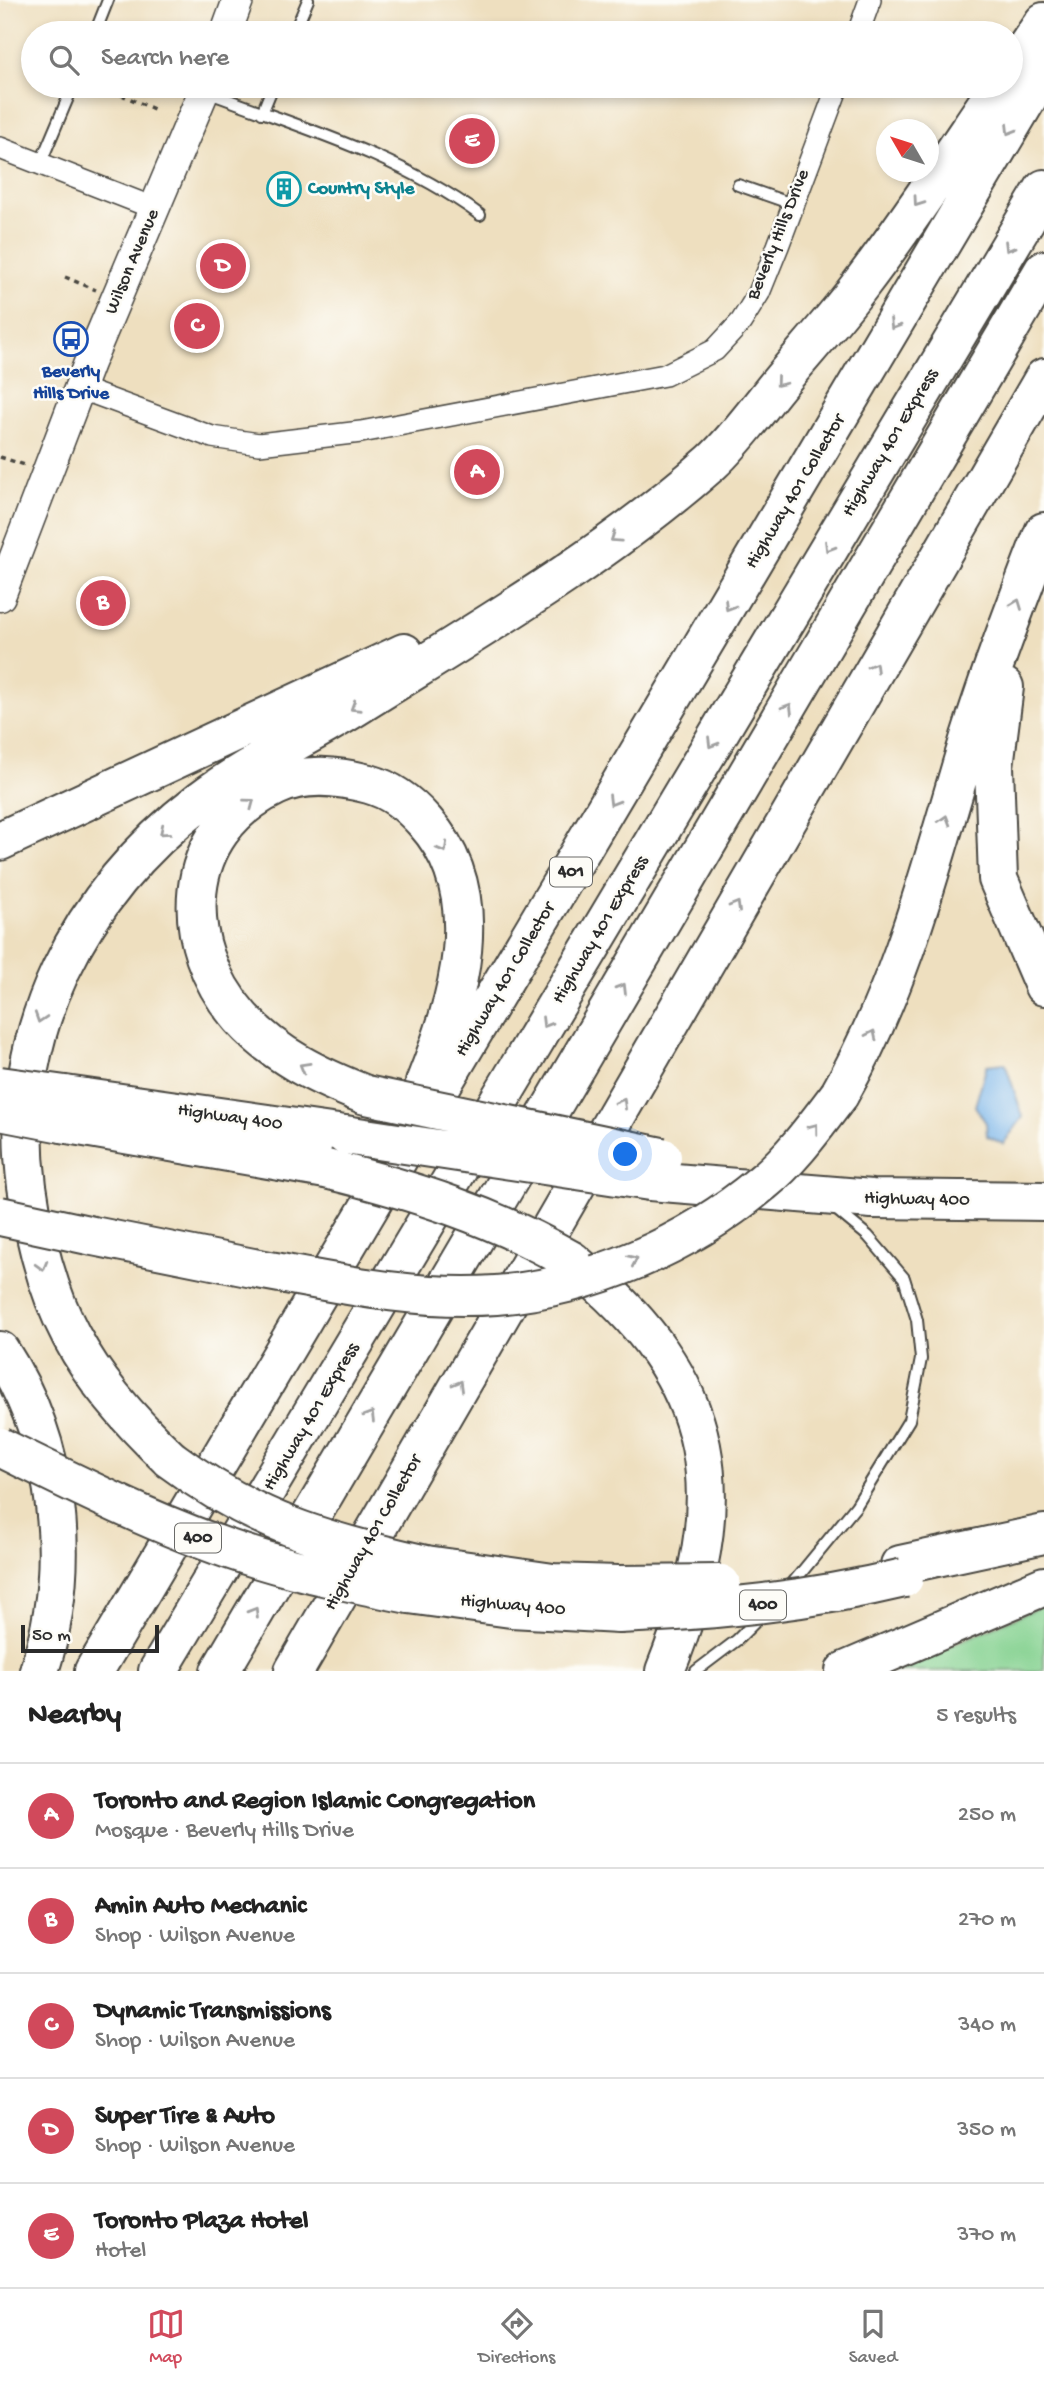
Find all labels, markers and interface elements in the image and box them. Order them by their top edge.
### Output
search box [21,21,1023,98]
icon: search [45,41,83,79]
text: Search here [101,44,229,75]
pin: E [449,115,495,167]
north arrow [876,119,939,182]
one-way arrow [1005,122,1018,135]
street label: Beverly Hills Drive [742,166,816,305]
building icon: Country Style [265,170,303,208]
place label: Country Style [307,178,416,201]
one-way arrow [914,194,926,207]
street label: Wilson Avenue [101,206,166,318]
pin: D [200,240,246,292]
one-way arrow [1004,240,1017,253]
pin: C [174,300,220,352]
one-way arrow [889,318,902,331]
bus stop icon: Beverly Hills Drive [52,320,90,358]
place label: Beverly Hills Drive [33,361,110,406]
street label: Highway 401 Express [838,364,945,521]
one-way arrow [775,374,788,387]
street label: Highway 401 Collector [741,409,852,573]
pin: A [454,446,500,498]
one-way arrow [610,530,623,543]
one-way arrow [824,540,837,553]
pin: B [80,577,126,629]
one-way arrow [724,598,737,611]
one-way arrow [1008,599,1022,611]
one-way arrow [866,661,879,674]
one-way arrow [349,699,362,712]
one-way arrow [780,703,793,715]
one-way arrow [708,735,721,748]
one-way arrow [608,794,621,807]
one-way arrow [242,799,254,811]
one-way arrow [937,814,952,826]
one-way arrow [160,822,172,835]
one-way arrow [435,841,448,853]
street label: Highway 401 Express [548,851,655,1008]
road number: 401 [550,858,592,886]
street label: Highway 401 Collector [451,897,562,1061]
one-way arrow [728,901,741,913]
one-way arrow [614,983,627,996]
one-way arrow [34,1011,48,1024]
one-way arrow [542,1015,555,1028]
one-way arrow [863,1030,877,1042]
one-way arrow [298,1063,311,1076]
one-way arrow [614,1098,627,1110]
street label: Highway 400 [176,1099,284,1137]
one-way arrow [805,1123,818,1135]
your location [608,1137,642,1171]
street label: Highway 400 [864,1188,970,1212]
one-way arrow [625,1254,638,1268]
one-way arrow [34,1260,48,1272]
street label: Highway 401 Express [259,1338,366,1495]
one-way arrow [451,1379,464,1392]
one-way arrow [362,1411,375,1424]
street label: Highway 401 Collector [320,1449,429,1615]
road number: 400 [175,1524,221,1553]
street label: Highway 400 [459,1590,567,1622]
road number: 400 [740,1590,786,1620]
one-way arrow [246,1607,259,1620]
scale bar [21,1622,159,1654]
text: 50 m [32,1625,71,1648]
text: Nearby [28,1699,121,1734]
text: 5 results [936,1703,1016,1730]
text: Toronto and Region Islamic Congregation [95,1787,535,1818]
text: A [44,1802,58,1829]
text: 250 m [958,1802,1016,1829]
text: Mosque · Beverly Hills Drive [95,1818,354,1845]
text: Amin Auto Mechanic [95,1892,306,1923]
text: B [45,1907,57,1934]
text: 270 m [958,1907,1016,1934]
text: Shop · Wilson Avenue [95,1923,295,1950]
text: Dynamic Transmissions [95,1997,331,2028]
text: C [45,2012,57,2039]
text: 340 m [958,2012,1016,2039]
text: Shop · Wilson Avenue [95,2028,295,2055]
text: Super Tire & Auto [95,2102,275,2133]
text: D [44,2117,59,2144]
text: 350 m [957,2117,1016,2144]
text: Shop · Wilson Avenue [95,2133,295,2160]
text: Toronto Plaza Hotel [95,2207,308,2238]
text: E [44,2222,58,2249]
text: 370 m [957,2222,1016,2249]
text: Hotel [95,2238,146,2265]
tab: Map [147,2305,185,2370]
tab: Directions [478,2305,555,2370]
tab: Saved [849,2305,897,2370]

